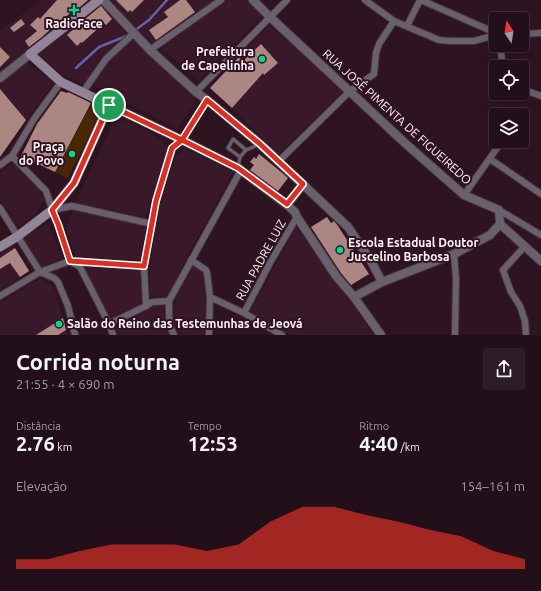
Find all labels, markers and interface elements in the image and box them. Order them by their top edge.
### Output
marker: RadioFace [68,4,80,16]
north arrow [489,12,529,52]
map controls [489,12,529,148]
place label: RadioFace [45,17,103,30]
place label: Prefeitura de Capelinha [181,45,254,72]
street label: RUA JOSÉ PIMENTA DE FIGUEIREDO [321,47,474,187]
marker: Prefeitura de Capelinha [257,54,267,64]
button: locate [489,60,529,100]
pin [92,88,126,122]
icon: arrive [98,94,120,116]
button: layers [489,108,529,148]
place label: Praça do Povo [19,140,64,167]
marker: Praça do Povo [67,149,77,159]
street label: RUA PADRE LUIZ [233,217,288,302]
place label: Escola Estadual Doutor Juscelino Barbosa [348,236,479,263]
marker: Escola Estadual Doutor Juscelino Barbosa [335,245,345,255]
place label: Salão do Reino das Testemunhas de Jeová [67,317,303,330]
marker: Salão do Reino das Testemunhas de Jeová [54,319,64,329]
button: share [483,348,525,390]
text: Corrida noturna [16,349,180,374]
text: 21:55 · 4 × 690 m [16,377,115,391]
text: Distância [16,420,61,432]
text: Tempo [188,420,222,432]
text: Ritmo [359,420,389,432]
text: 2.76 [16,432,55,455]
text: 12:53 [188,432,238,455]
text: 4:40 [359,432,398,455]
text: km [55,441,72,453]
text: /km [398,441,420,453]
text: Elevação [16,479,67,493]
text: 154–161 m [460,479,525,493]

